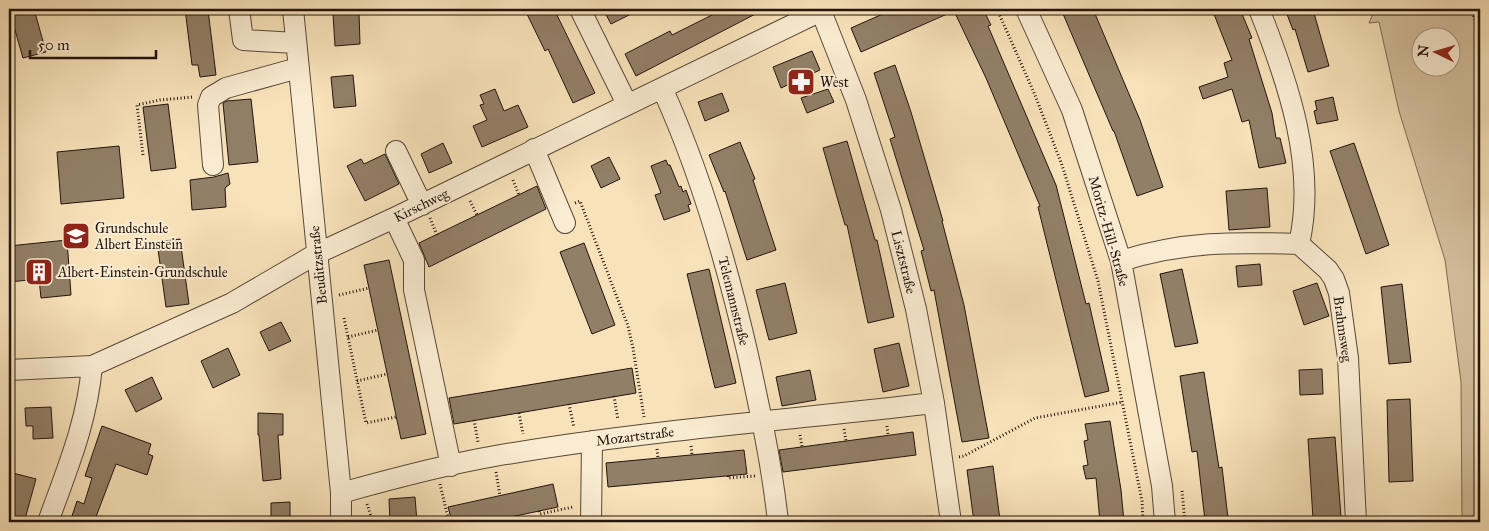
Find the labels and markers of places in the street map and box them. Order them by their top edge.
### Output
pharmacy icon: West [786,67,816,97]
place label: West [820,74,849,91]
place label: Grundschule Albert Einstein [94,220,183,253]
school or university icon: Grundschule Albert Einstein [61,221,91,251]
building icon: Albert-Einstein-Grundschule [24,257,54,287]
place label: Albert-Einstein-Grundschule [57,264,228,281]

